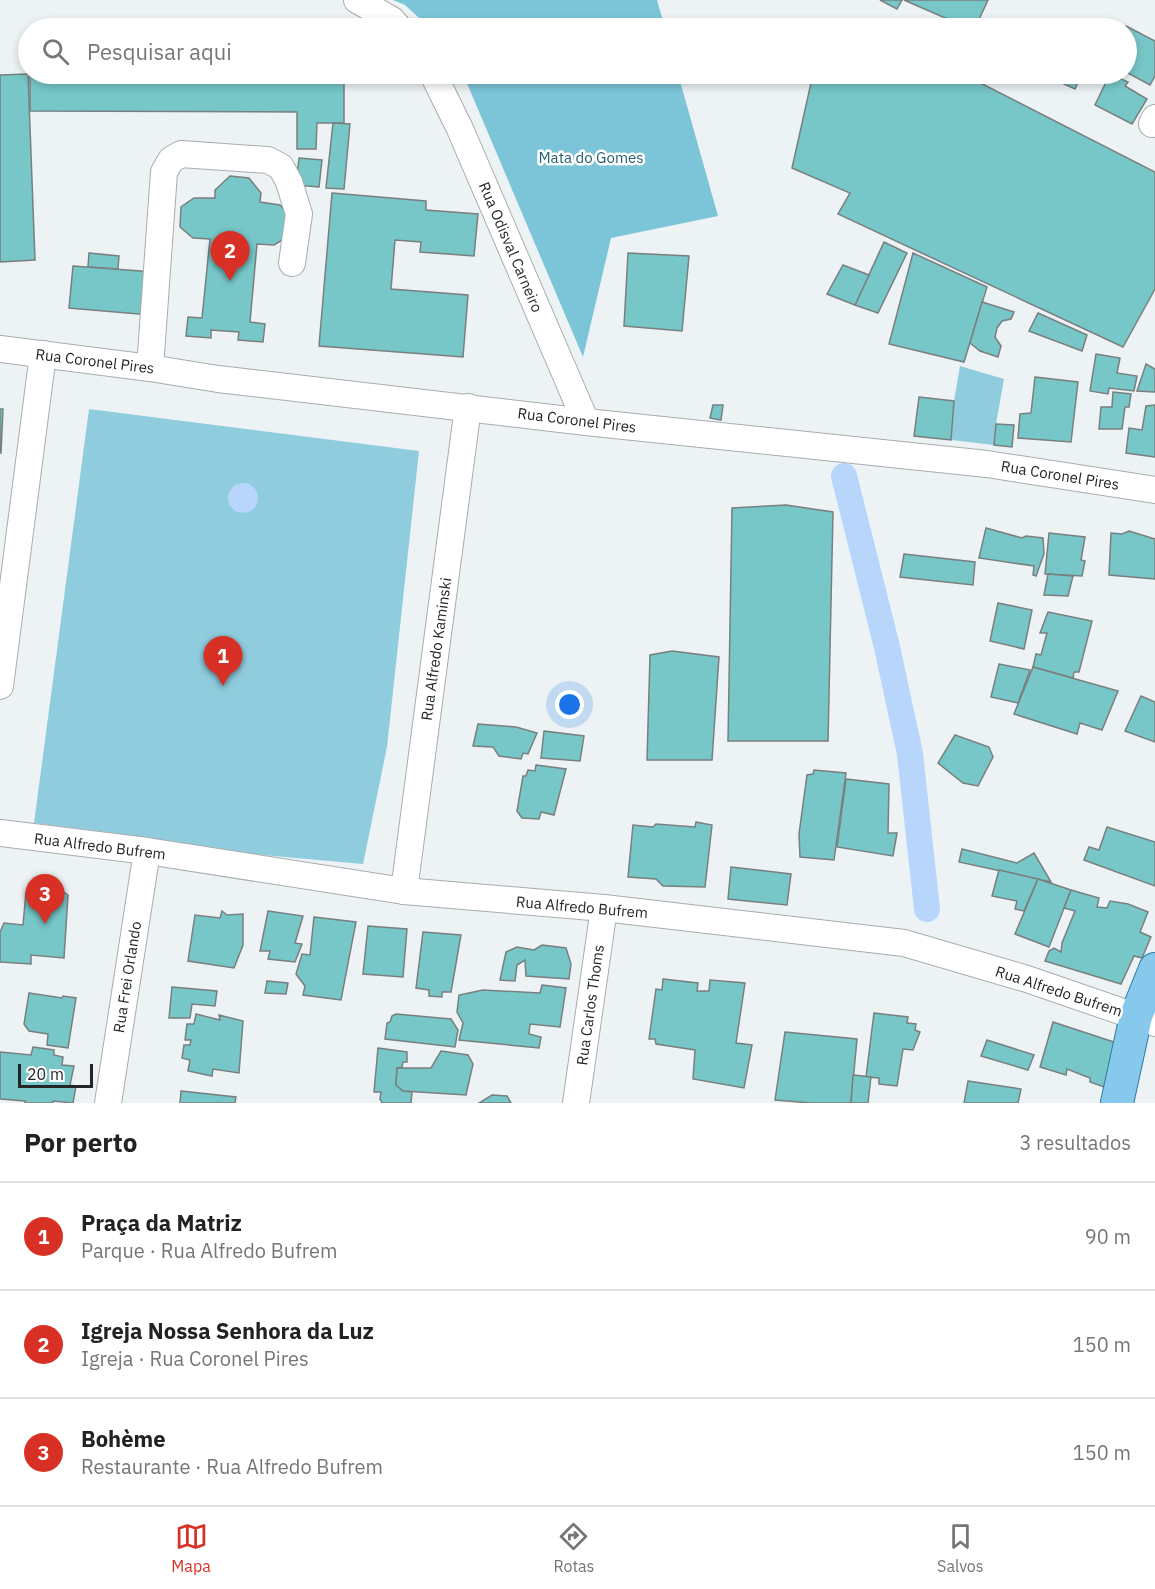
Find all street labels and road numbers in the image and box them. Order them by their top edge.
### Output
street label: Rua Odisval Carneiro [475,179,547,315]
street label: Rua Coronel Pires [35,344,155,378]
street label: Rua Coronel Pires [517,403,637,437]
street label: Rua Coronel Pires [1000,456,1120,494]
street label: Rua Alfredo Kaminski [417,576,455,722]
street label: Rua Alfredo Bufrem [33,828,167,864]
street label: Rua Alfredo Bufrem [515,892,649,922]
street label: Rua Frei Orlando [109,920,145,1034]
street label: Rua Carlos Thoms [572,943,608,1067]
street label: Rua Alfredo Bufrem [993,961,1125,1021]

